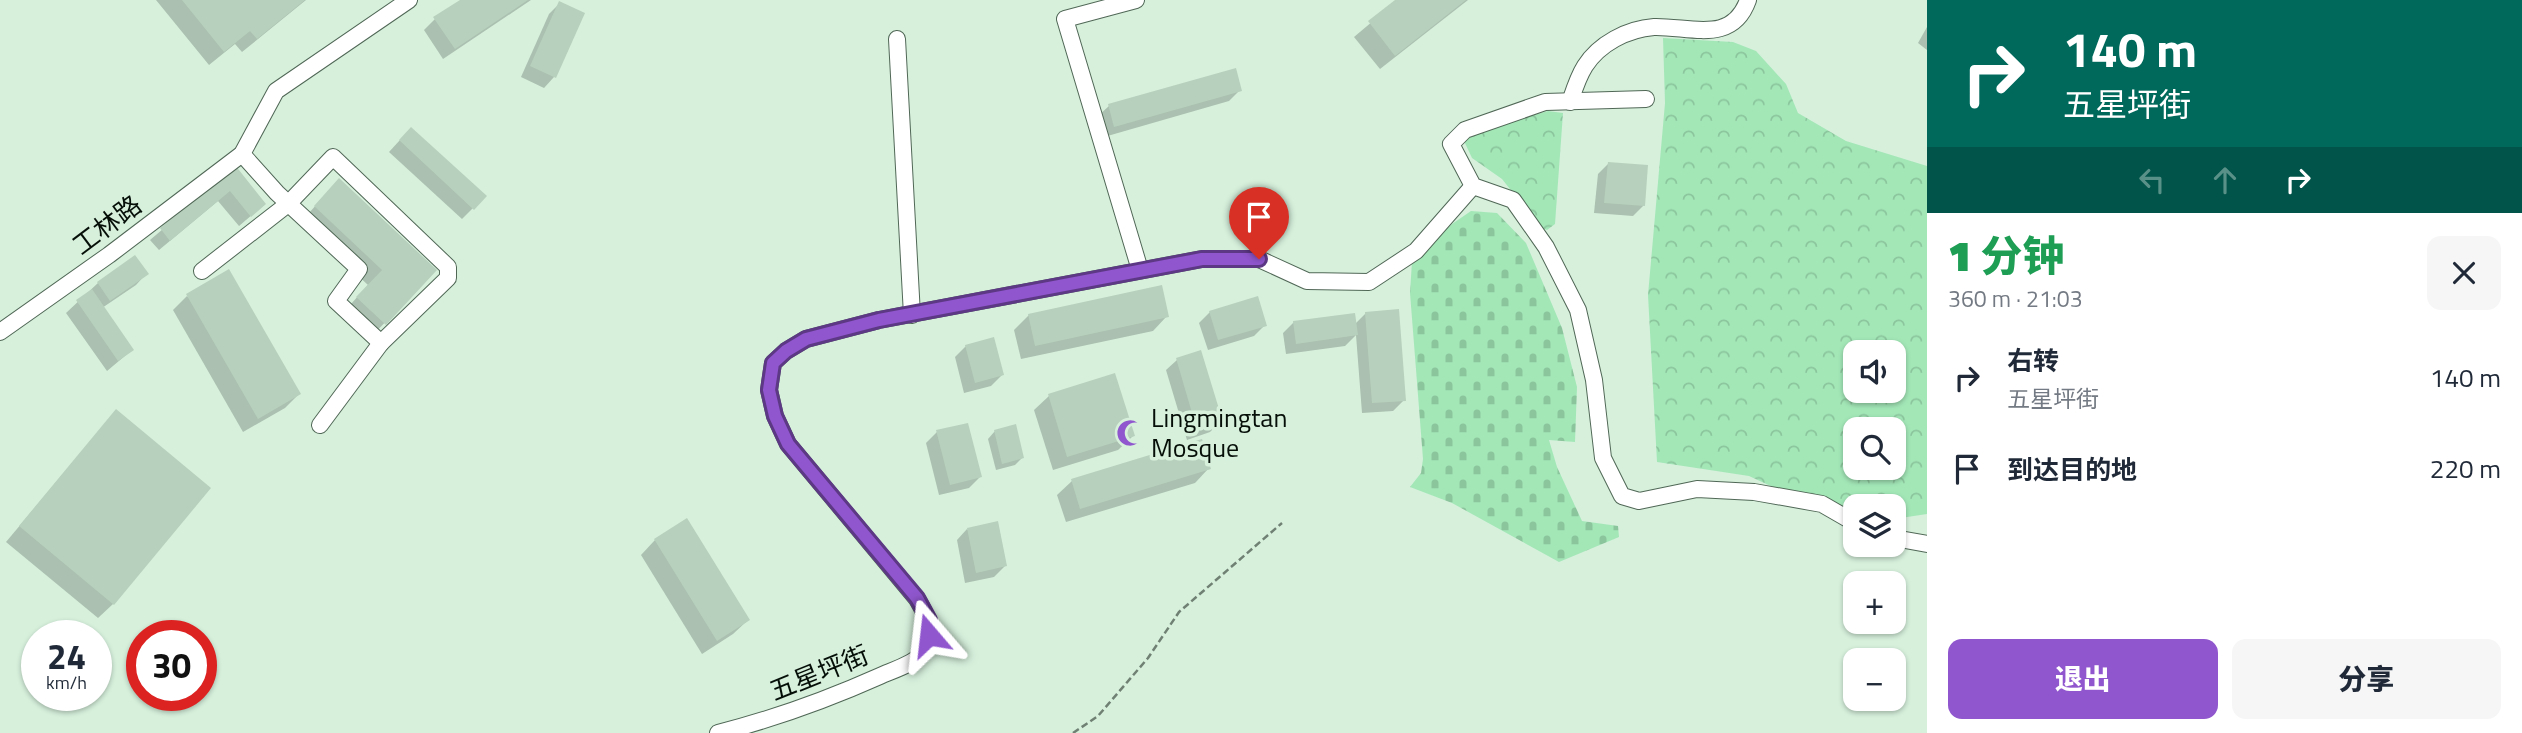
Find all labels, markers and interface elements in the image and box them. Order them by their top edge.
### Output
text: 140 m [2063,11,2197,86]
icon: right [1948,28,2039,119]
text: 五星坪街 [2063,80,2191,128]
icon: left [2133,161,2171,199]
icon: ahead [2206,161,2244,199]
icon: right [2279,161,2317,199]
street label: 工林路 [64,186,150,264]
pin [1229,187,1289,259]
icon: arrive [1240,198,1278,236]
text: 1 分钟 [1948,223,2064,287]
button: close [2427,236,2501,310]
text: 360 m · 21:03 [1948,281,2083,316]
map controls [1843,340,1906,711]
button: sound [1843,340,1906,403]
text: 右转 [2007,341,2059,380]
text: 140 m [2430,358,2501,397]
icon: right [1948,359,1986,397]
text: 五星坪街 [2007,381,2099,416]
place label: Lingmingtan Mosque [1151,398,1287,467]
button: search [1843,417,1906,480]
mosque icon: Lingmingtan Mosque [1115,418,1145,448]
text: 220 m [2430,449,2501,488]
icon: arrive [1948,450,1986,488]
text: 到达目的地 [2007,450,2137,489]
button: layers [1843,494,1906,557]
button: + [1843,571,1906,634]
position arrow [892,598,966,672]
speed limit sign: 30 [126,620,217,711]
text: 24 [47,629,86,683]
street label: 五星坪街 [763,635,874,710]
button: 退出 [1948,639,2218,719]
button: 分享 [2232,639,2501,719]
button: − [1843,648,1906,711]
text: km/h [46,669,87,696]

